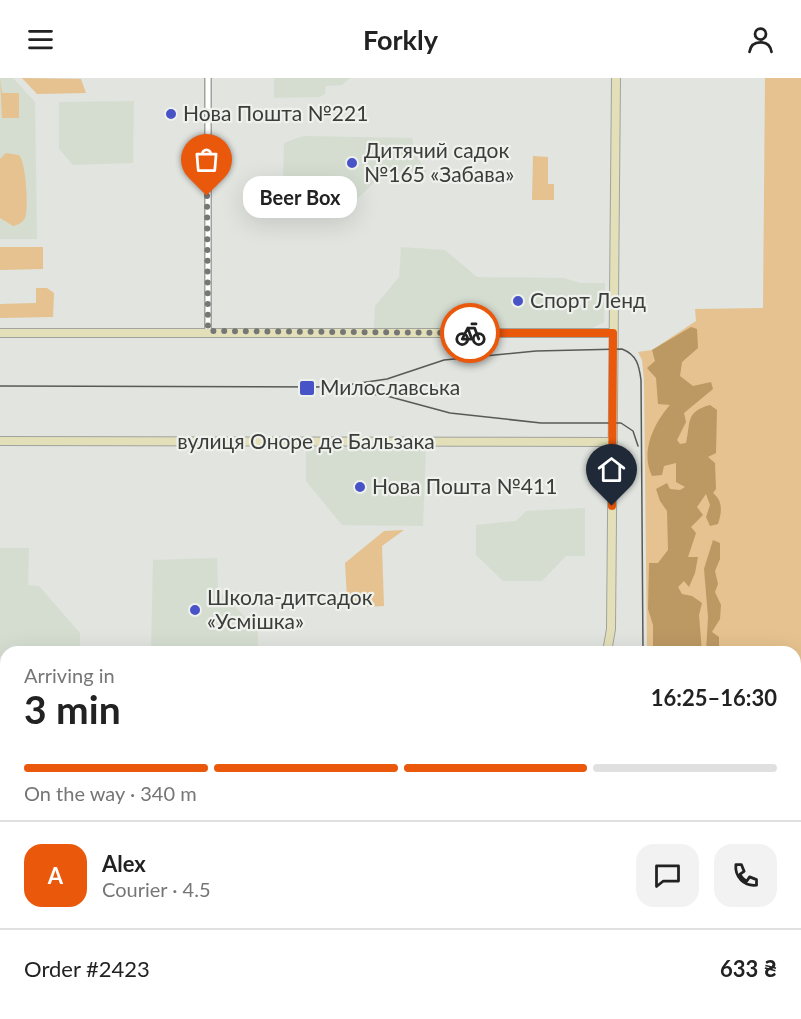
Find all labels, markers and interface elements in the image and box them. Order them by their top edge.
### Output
icon: menu [24,23,57,56]
text: Forkly [363,23,438,56]
icon: person [744,23,777,56]
place label: Нова Пошта №221 [183,100,368,125]
marker: Нова Пошта №221 [164,107,178,121]
pin [181,134,232,196]
place label: Дитячий садок №165 «Забава» [364,137,514,186]
icon: bag [190,143,223,176]
marker: Дитячий садок №165 «Забава» [345,156,359,170]
callout: Beer Box [243,175,357,217]
text: Beer Box [260,185,340,209]
place label: Спорт Ленд [530,287,646,312]
marker: Спорт Ленд [511,294,525,308]
courier [440,303,500,363]
icon: bike [454,317,487,350]
place label: Милославська [320,374,460,399]
marker: Милославська [298,379,316,397]
street label: вулиця Оноре де Бальзака [177,428,435,453]
pin [586,444,637,506]
icon: home [595,453,628,486]
place label: Нова Пошта №411 [372,473,557,498]
marker: Нова Пошта №411 [353,480,367,494]
place label: Школа-дитсадок «Усмішка» [207,584,373,633]
marker: Школа-дитсадок «Усмішка» [188,603,202,617]
text: Arriving in [24,663,115,687]
text: 16:25–16:30 [651,684,777,711]
text: 3 min [24,686,121,732]
text: On the way · 340 m [24,781,197,805]
button: chat [636,844,699,907]
button: phone [714,844,777,907]
text: Alex [102,850,146,877]
text: A [48,862,63,889]
text: Courier · 4.5 [102,877,211,901]
text: Order #2423 [24,955,150,982]
text: 633 ₴ [720,955,777,982]

